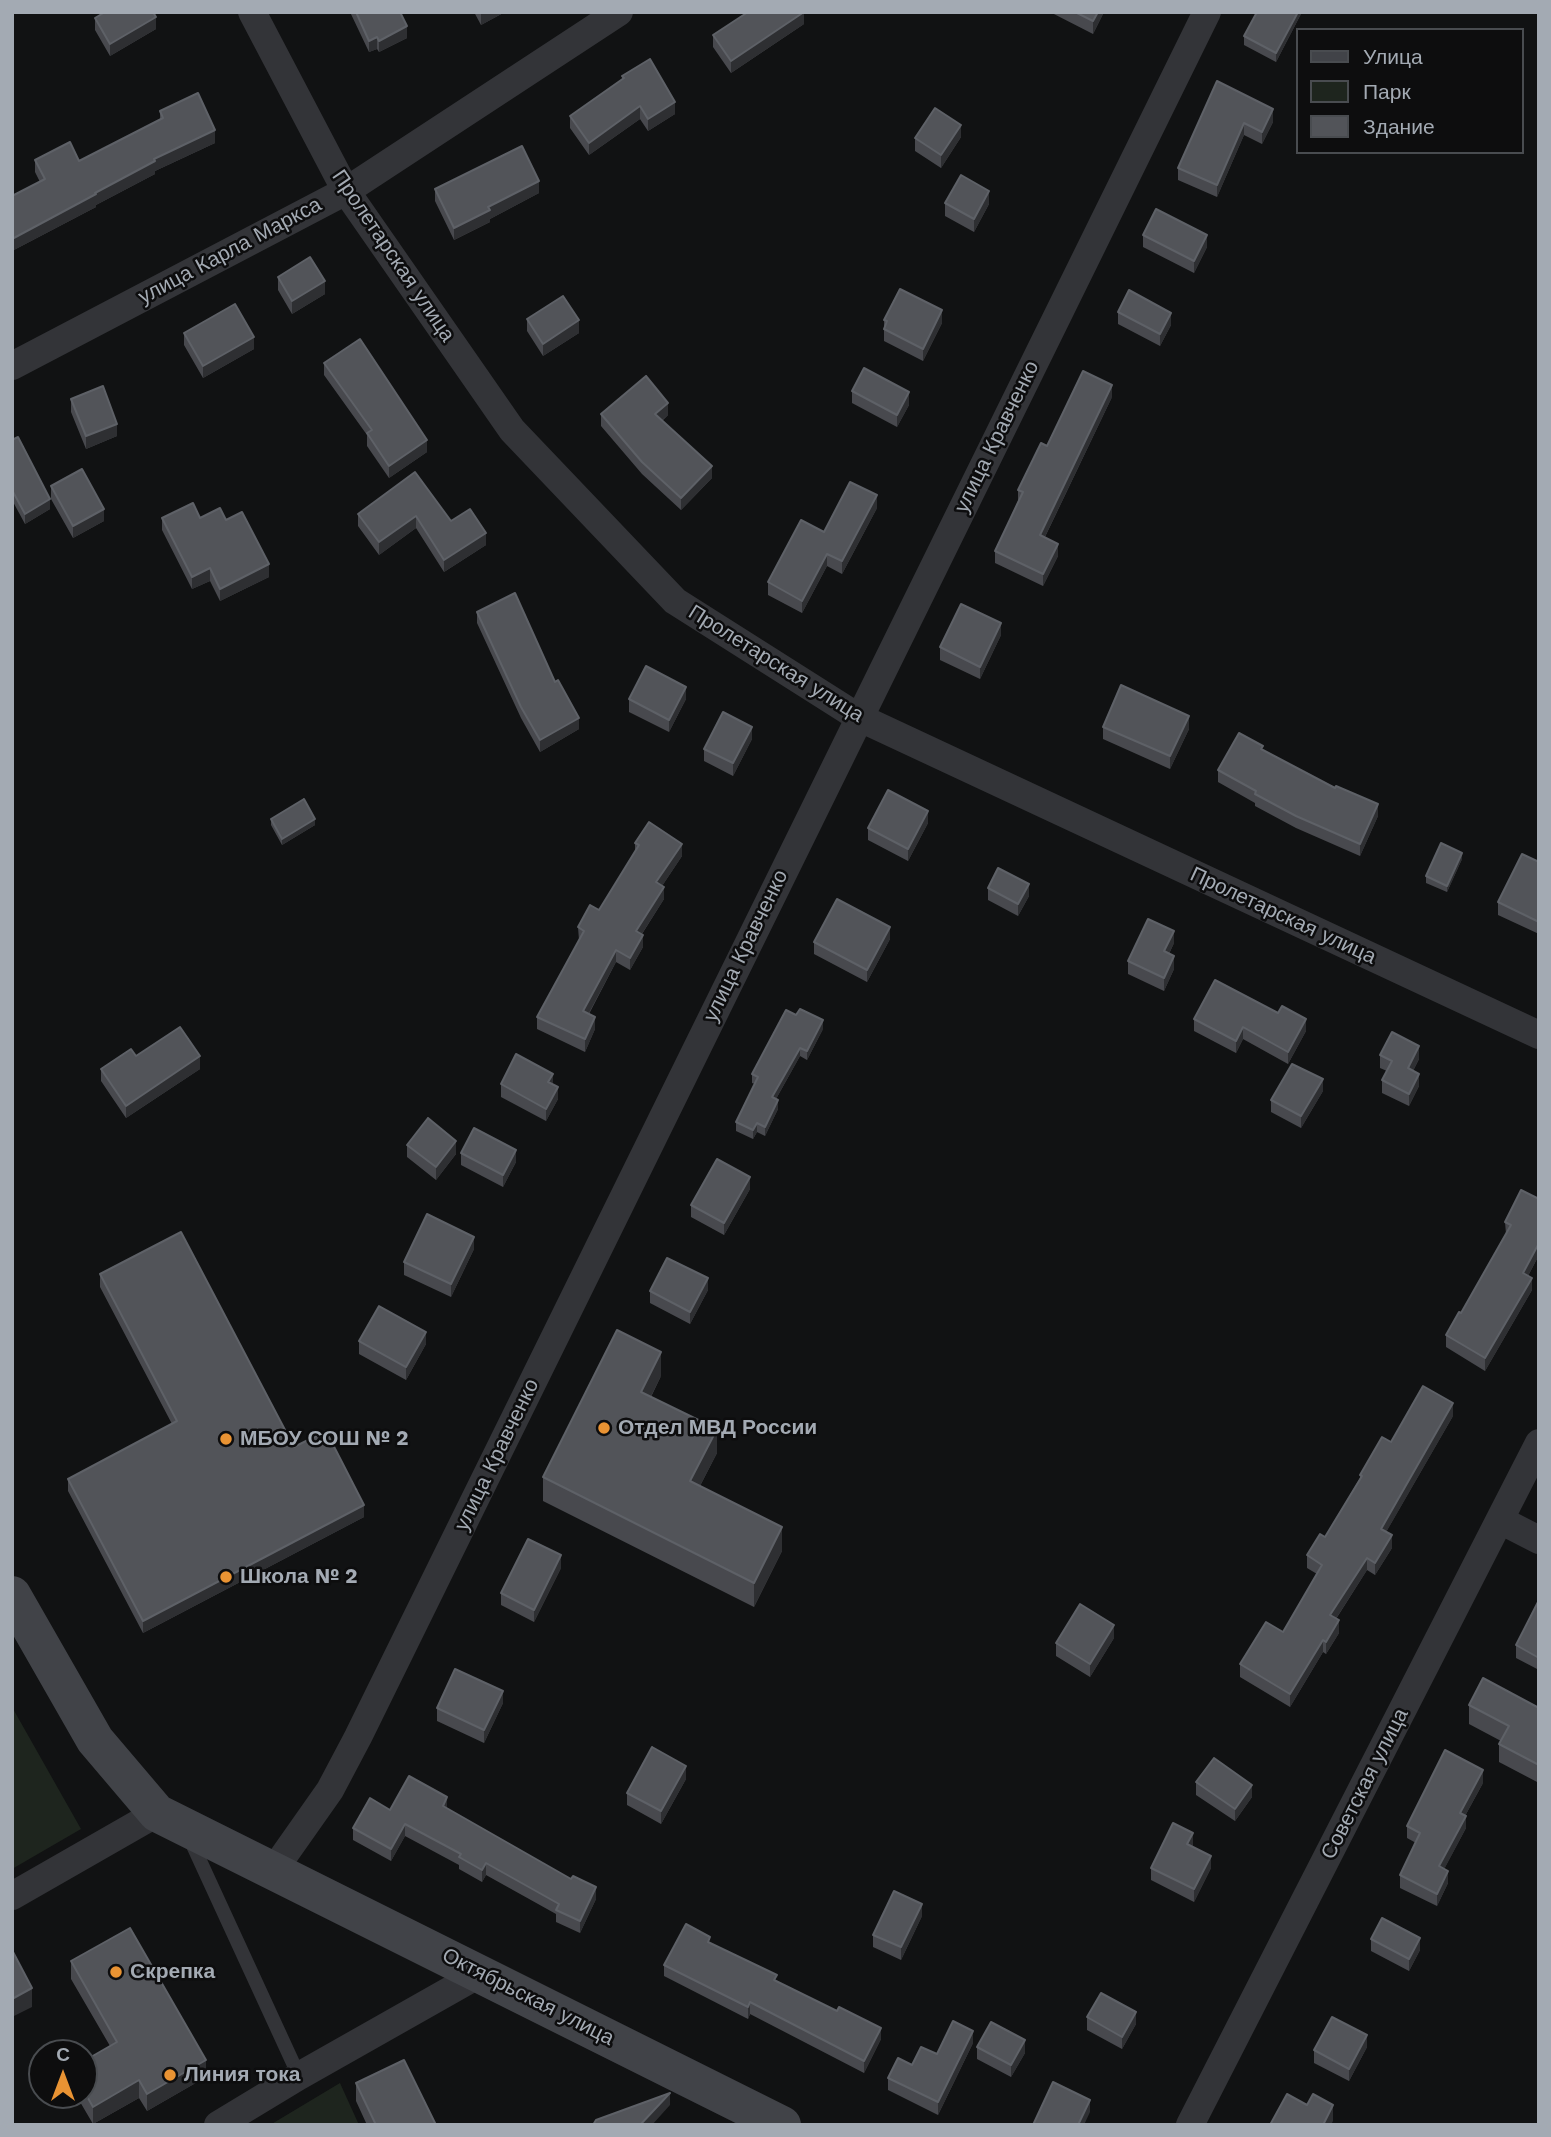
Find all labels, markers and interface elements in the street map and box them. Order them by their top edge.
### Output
legend [1296,28,1523,154]
text: Улица [1363,44,1423,69]
text: Парк [1363,79,1411,104]
text: Здание [1363,114,1435,139]
street label: Пролетарская улица [326,165,460,347]
street label: улица Карла Маркса [134,192,326,310]
street label: улица Кравченко [949,357,1045,517]
street label: Пролетарская улица [684,600,868,728]
street label: Пролетарская улица [1186,862,1380,970]
street label: улица Кравченко [698,866,794,1026]
street label: улица Кравченко [449,1375,545,1535]
place label: Отдел МВД России [618,1415,817,1441]
marker: Отдел МВД России [596,1420,612,1436]
place label: МБОУ СОШ № 2 [240,1426,409,1452]
marker: МБОУ СОШ № 2 [218,1431,234,1447]
place label: Школа № 2 [240,1564,358,1590]
marker: Школа № 2 [218,1569,234,1585]
street label: Советская улица [1316,1704,1414,1864]
street label: Октябрьская улица [438,1943,618,2051]
place label: Скрепка [130,1959,215,1985]
marker: Скрепка [108,1964,124,1980]
north arrow [28,2039,98,2109]
text: С [56,2043,70,2066]
place label: Линия тока [184,2062,301,2088]
marker: Линия тока [162,2067,178,2083]

